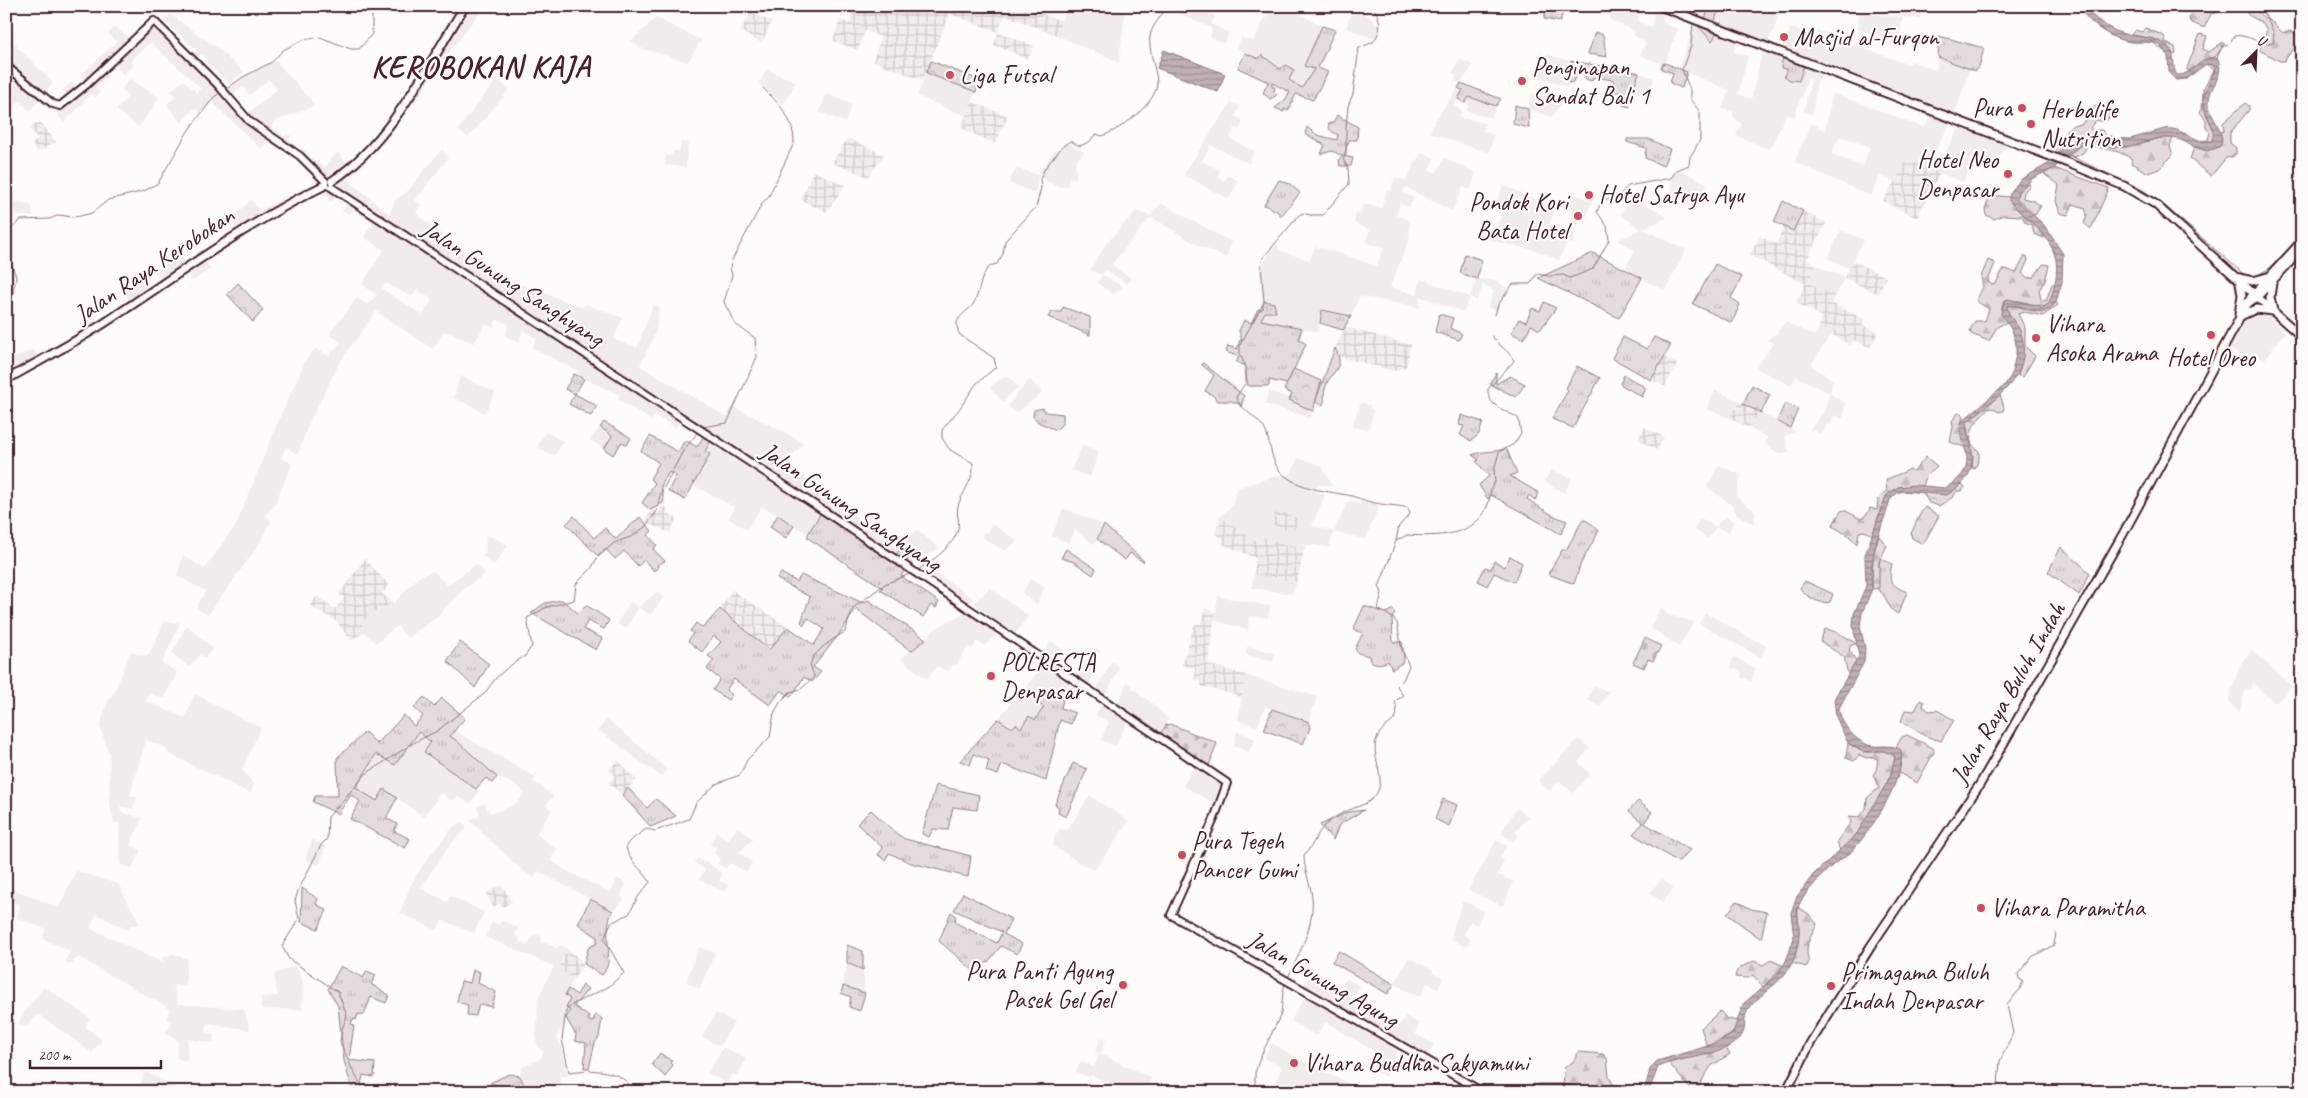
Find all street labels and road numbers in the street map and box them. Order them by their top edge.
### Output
street label: Jalan Raya Kerobokan [67,199,241,331]
street label: Jalan Gunung Sanghyang [415,212,612,355]
street label: Jalan Gunung Sanghyang [754,434,949,580]
street label: Jalan Raya Buluh Indah [1943,595,2074,790]
street label: Jalan Gunung Agung [1241,922,1406,1036]

